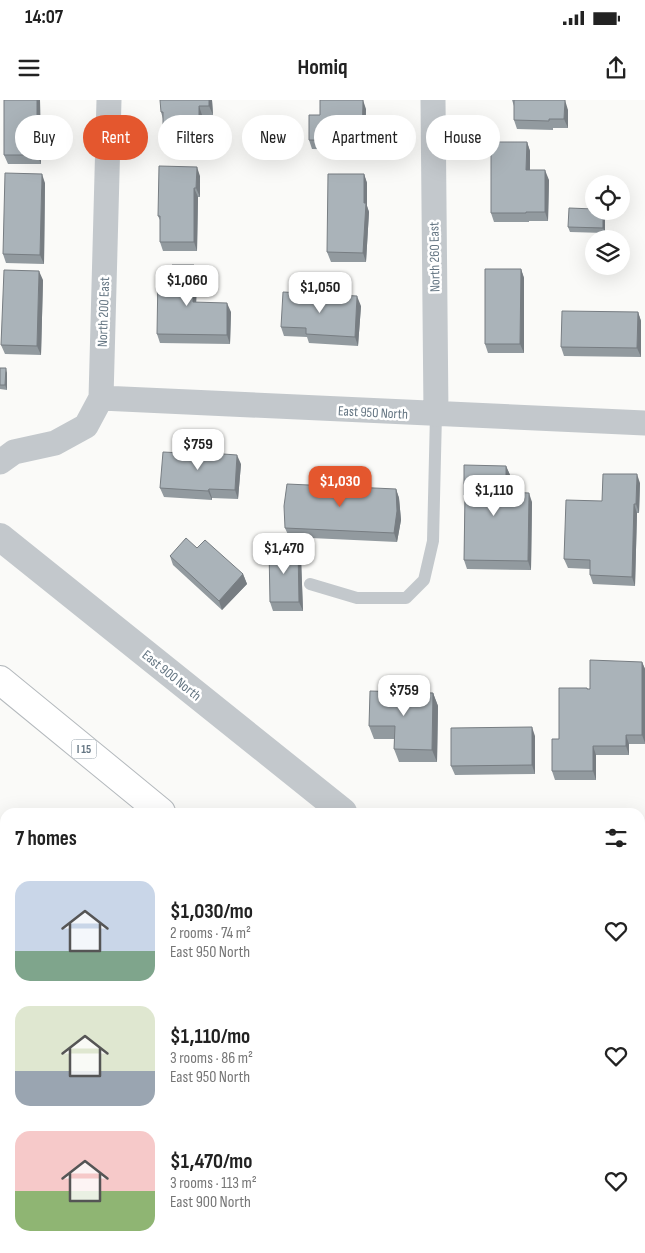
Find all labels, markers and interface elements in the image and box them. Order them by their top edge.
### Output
text: 14:07 [25,6,63,29]
icon: menu [15,54,43,82]
text: Homiq [298,54,347,81]
icon: share [602,54,630,82]
chip: Buy [15,115,73,160]
chip: Rent [83,115,148,160]
chip: Filters [158,115,232,160]
chip: New [242,115,304,160]
chip: Apartment [314,115,416,160]
chip: House [426,115,500,160]
map controls [585,175,630,275]
button: locate [585,175,630,220]
street label: North 260 East [425,222,444,292]
button: layers [585,230,630,275]
pin: $1,060 [146,264,228,307]
text: $1,060 [166,271,208,290]
pin: $1,050 [279,272,361,314]
street label: North 200 East [94,277,113,347]
text: $1,050 [300,278,340,297]
street label: East 950 North [337,402,408,423]
pin: $759 [168,428,228,471]
text: $759 [183,435,213,454]
pin: $1,030 [299,466,381,508]
text: $1,030 [320,472,360,491]
pin: $1,110 [453,474,535,517]
text: $1,110 [475,481,513,500]
pin: $1,470 [243,532,325,575]
text: $1,470 [264,539,304,558]
street label: East 900 North [139,647,205,704]
pin: $759 [374,674,434,717]
text: $759 [389,681,419,700]
road number: I 15 [72,740,96,759]
icon: filters [602,824,630,852]
text: 7 homes [15,826,77,851]
text: $1,030/mo [170,899,253,924]
icon: home [55,901,115,961]
icon: heart [602,917,630,945]
text: 2 rooms · 74 m² [170,924,251,943]
text: East 950 North [170,943,250,962]
text: $1,110/mo [170,1024,250,1049]
icon: home [55,1026,115,1086]
icon: heart [602,1042,630,1070]
text: 3 rooms · 86 m² [170,1049,253,1068]
text: East 950 North [170,1068,250,1087]
text: $1,470/mo [170,1149,252,1174]
icon: home [55,1151,115,1211]
icon: heart [602,1167,630,1195]
text: 3 rooms · 113 m² [170,1174,257,1193]
text: East 900 North [170,1193,251,1212]

